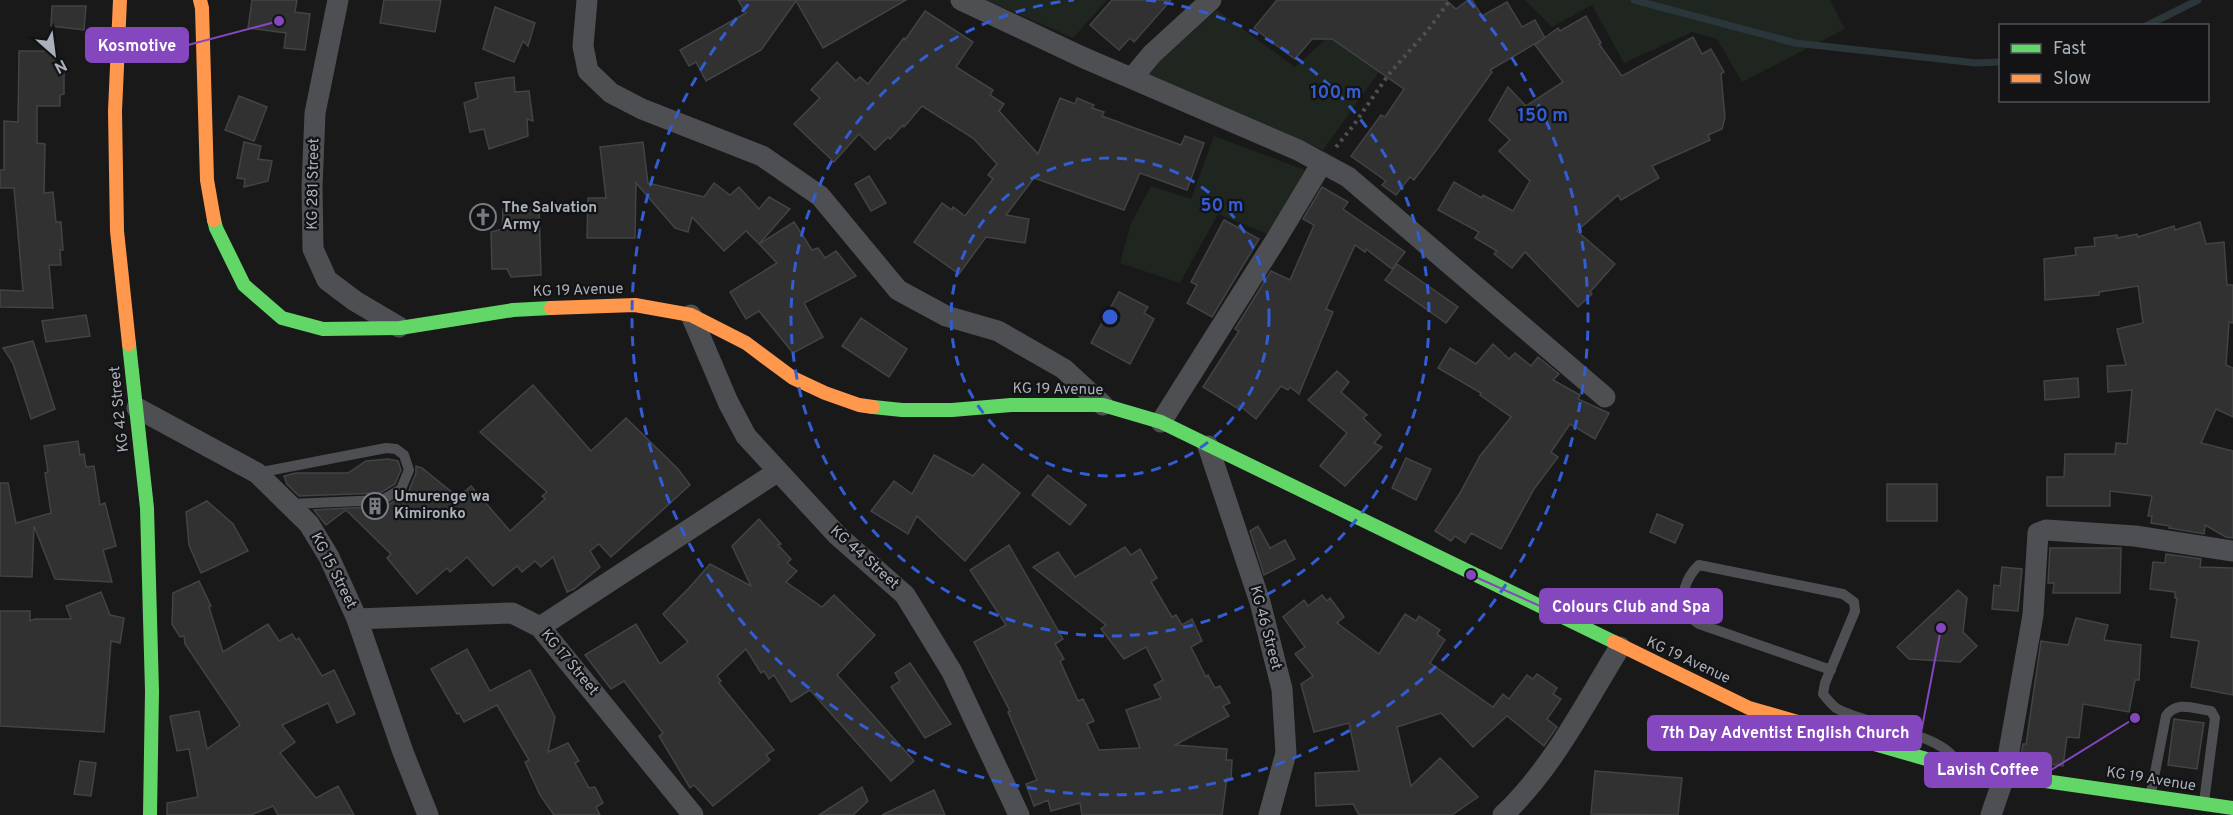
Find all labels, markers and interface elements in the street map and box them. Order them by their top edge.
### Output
north arrow [24,24,84,84]
legend [1999,24,2209,102]
callout: Kosmotive [86,28,188,62]
text: Kosmotive [98,37,176,57]
text: Fast [2053,38,2086,61]
text: N [50,54,70,77]
text: Slow [2053,68,2091,91]
text: 100 m [1310,82,1362,105]
text: 150 m [1518,105,1568,128]
street label: KG 281 Street [304,138,324,230]
text: 50 m [1200,195,1244,218]
place label: The Salvation Army [502,199,597,235]
church icon: The Salvation Army [468,202,498,232]
street label: KG 19 Avenue [532,280,624,302]
centre of rings [1100,307,1120,327]
street label: KG 42 Street [106,365,134,453]
street label: KG 19 Avenue [1012,380,1104,400]
place label: Umurenge wa Kimironko [394,488,490,524]
building icon: Umurenge wa Kimironko [360,491,390,521]
street label: KG 44 Street [825,522,903,594]
street label: KG 15 Street [306,530,360,612]
street label: KG 46 Street [1245,584,1285,672]
callout: Colours Club and Spa [1540,589,1722,623]
text: Colours Club and Spa [1552,598,1710,618]
street label: KG 17 Street [536,626,602,700]
street label: KG 19 Avenue [1643,633,1733,689]
callout: 7th Day Adventist English Church [1648,716,1921,750]
text: 7th Day Adventist English Church [1661,724,1909,744]
callout: Lavish Coffee [1925,753,2051,787]
text: Lavish Coffee [1937,761,2039,781]
street label: KG 19 Avenue [2105,764,2197,796]

